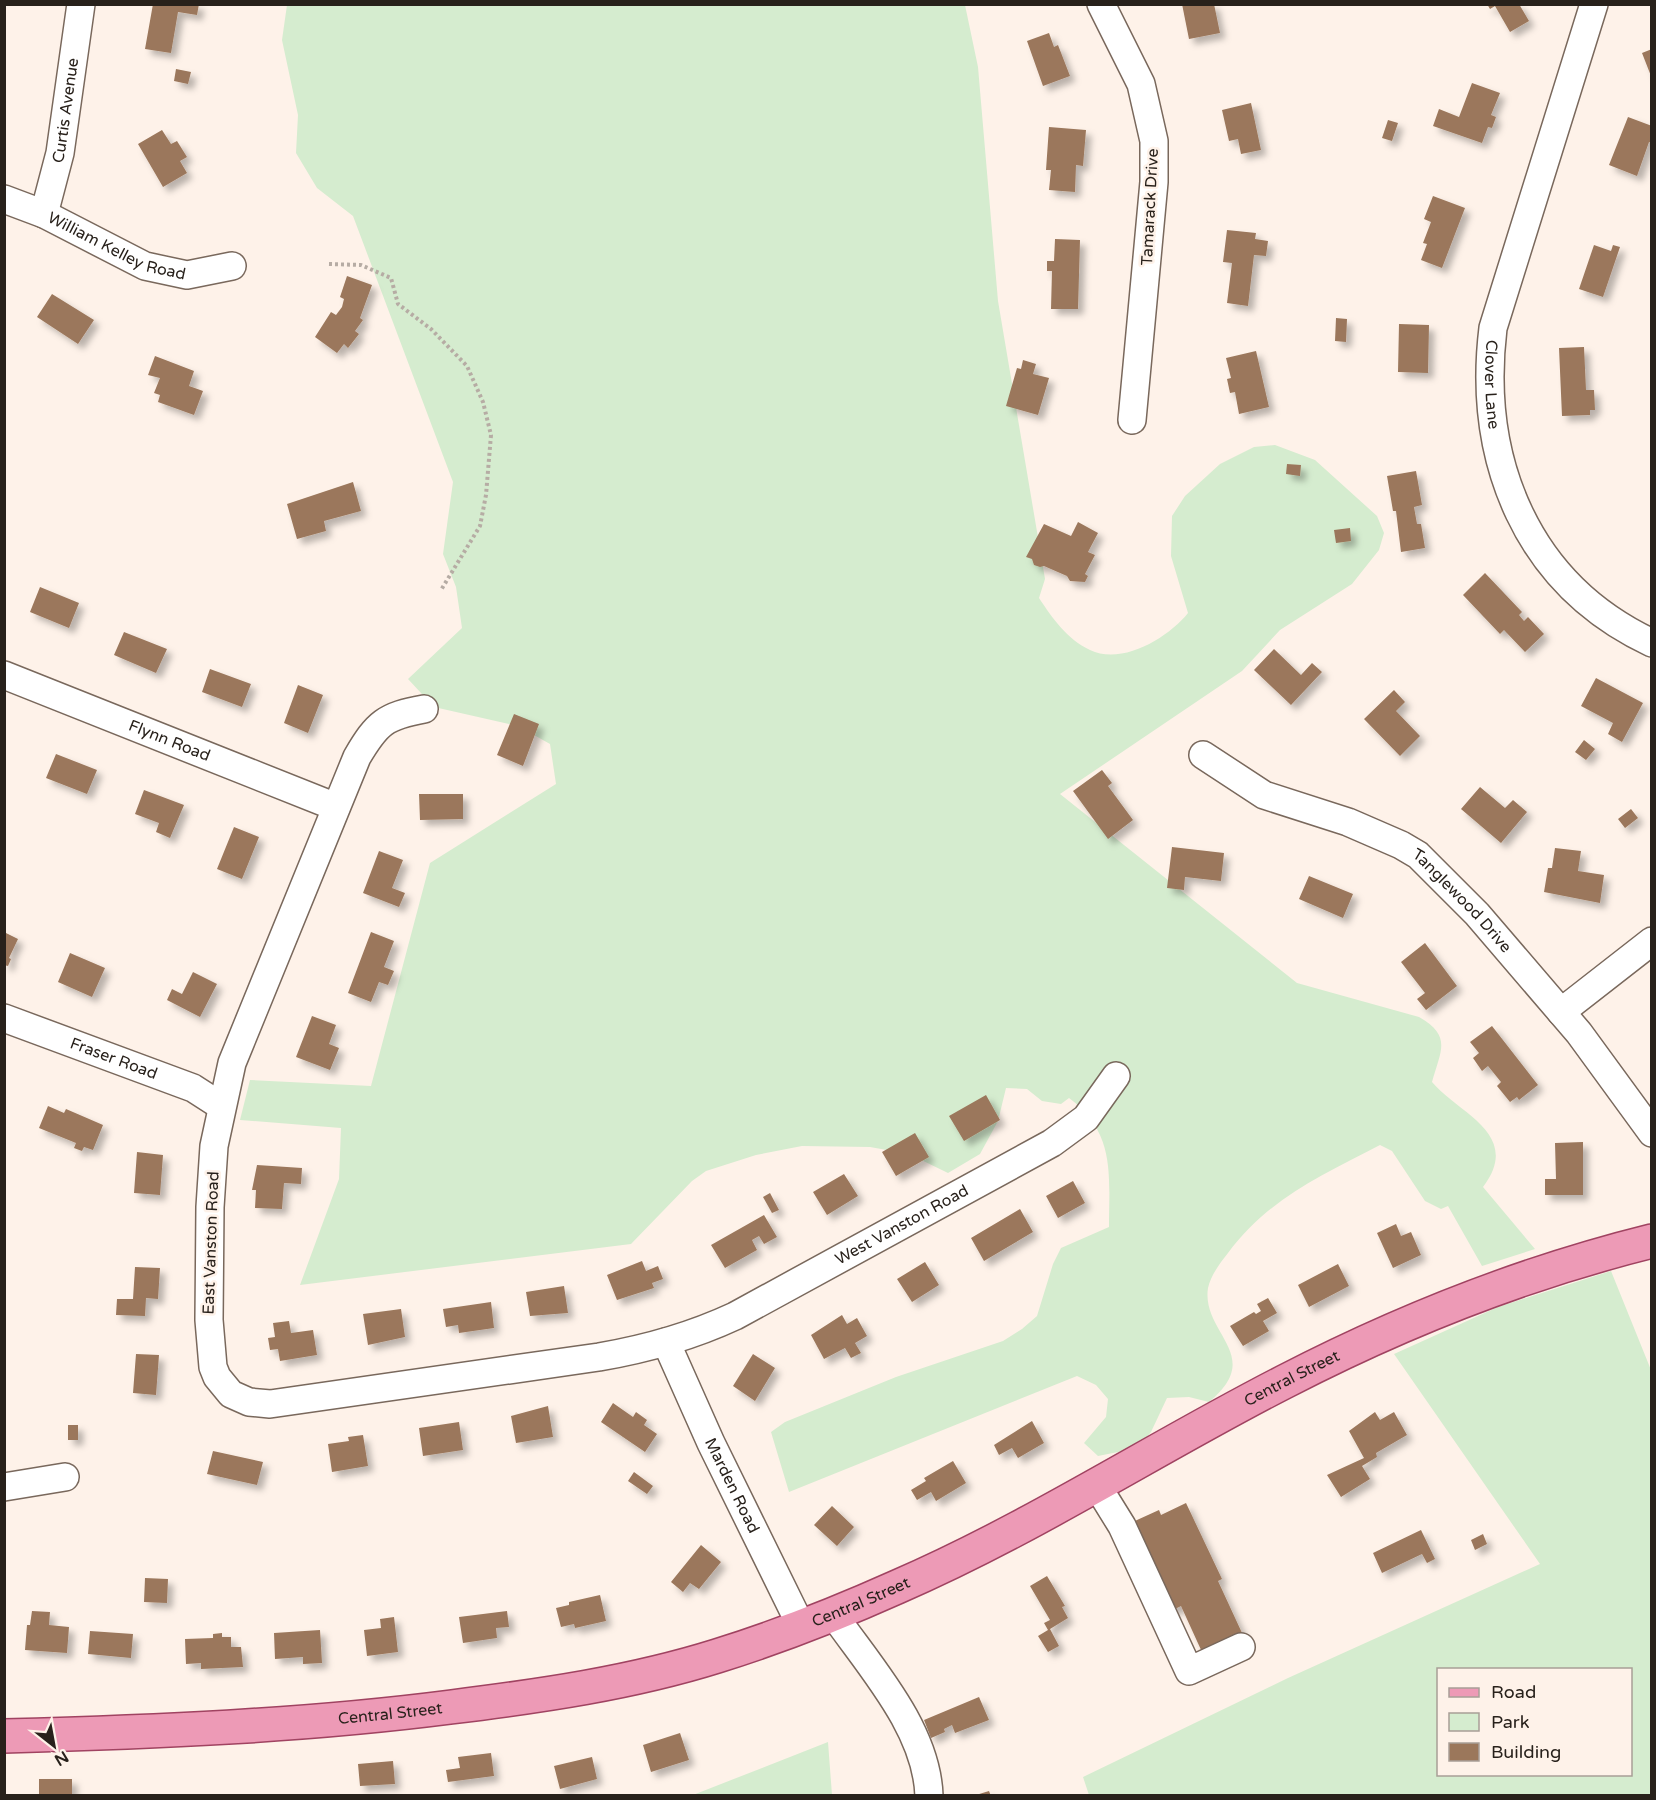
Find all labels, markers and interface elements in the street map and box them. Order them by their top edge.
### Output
street label: Curtis Avenue [48,57,83,165]
street label: Tamarack Drive [1137,148,1163,266]
street label: William Kelley Road [44,208,188,284]
street label: Clover Lane [1480,339,1504,430]
street label: Flynn Road [126,716,213,766]
street label: Tanglewood Drive [1409,844,1516,957]
street label: Fraser Road [67,1033,160,1084]
street label: East Vanston Road [199,1171,223,1315]
street label: West Vanston Road [832,1180,972,1269]
street label: Central Street [1241,1346,1343,1411]
street label: Marden Road [700,1435,764,1537]
street label: Central Street [809,1573,913,1632]
legend [1437,1668,1632,1776]
text: Road [1491,1681,1536,1703]
street label: Central Street [337,1698,444,1729]
text: Park [1491,1711,1530,1733]
north arrow [24,1716,84,1776]
text: Building [1491,1741,1561,1763]
text: N [51,1746,72,1770]

